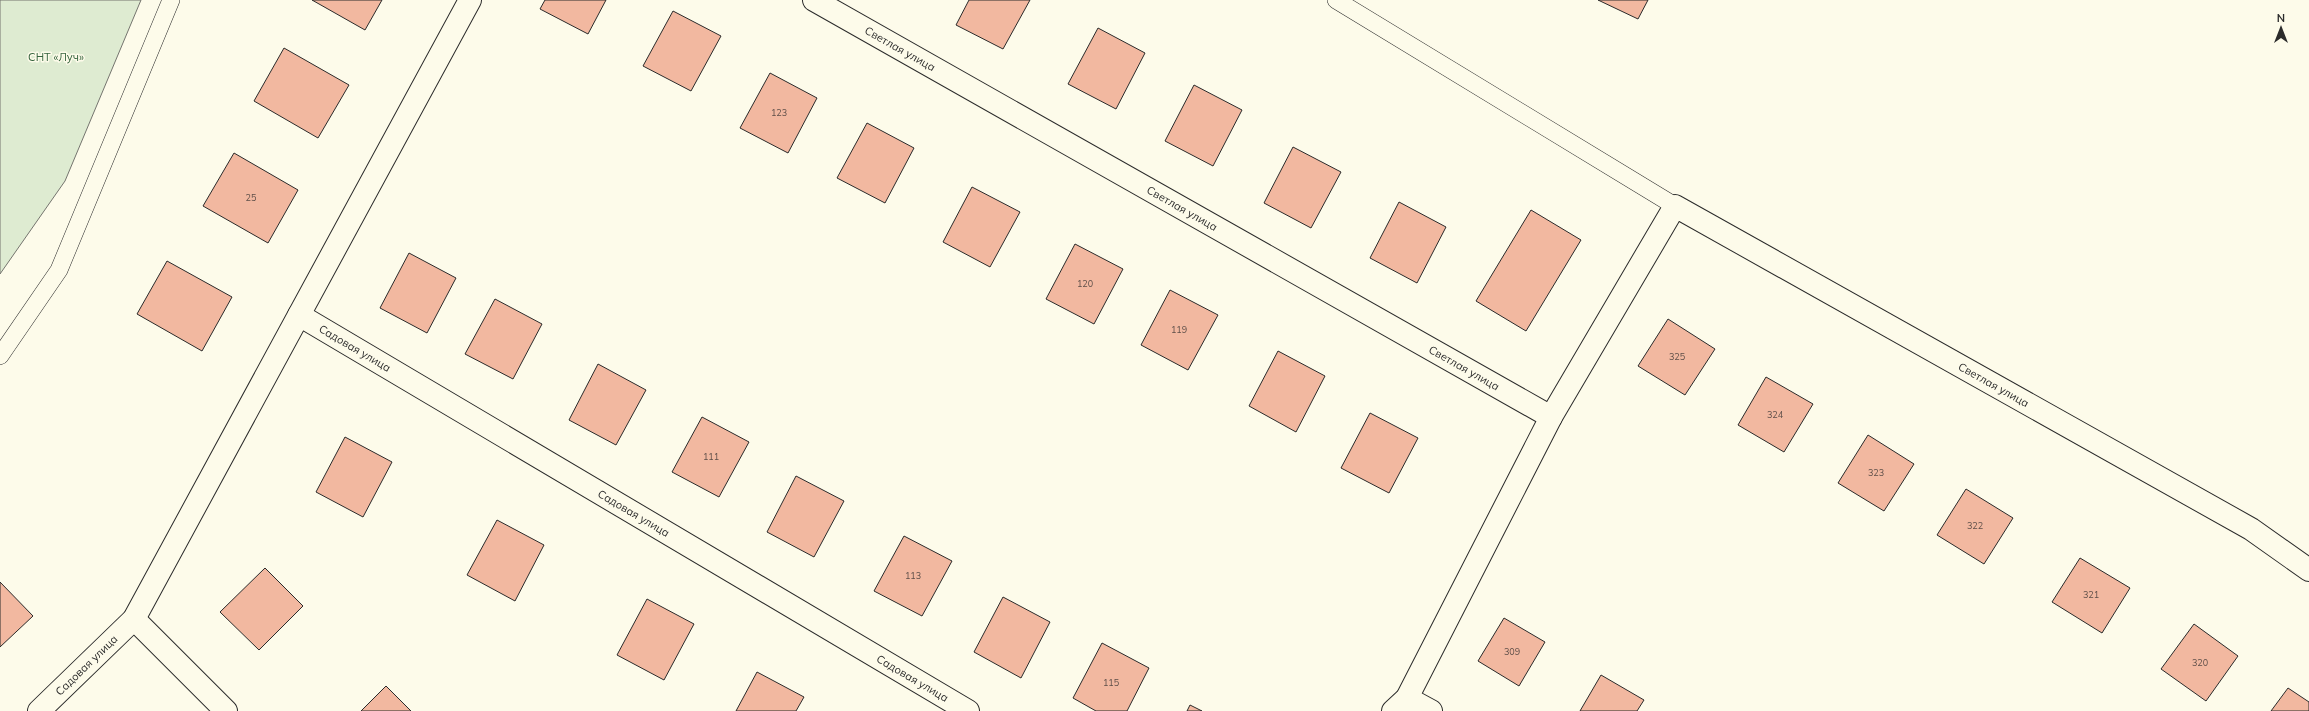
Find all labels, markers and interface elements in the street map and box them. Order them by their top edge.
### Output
north arrow [2261,8,2301,48]
text: N [2277,11,2285,25]
street label: Светлая улица [862,23,938,74]
park label: СНТ «Луч» [28,50,84,64]
house number: 123 [771,107,787,118]
street label: Светлая улица [1144,183,1220,234]
house number: 25 [246,192,257,203]
house number: 120 [1077,278,1093,289]
street label: Садовая улица [316,321,393,375]
house number: 119 [1171,324,1187,335]
street label: Светлая улица [1426,342,1502,393]
house number: 325 [1669,351,1686,362]
street label: Светлая улица [1956,359,2032,410]
house number: 324 [1767,409,1784,420]
house number: 111 [703,451,719,462]
house number: 323 [1868,467,1884,478]
street label: Садовая улица [595,486,672,540]
house number: 322 [1967,520,1983,531]
house number: 113 [905,570,921,581]
house number: 321 [2083,589,2099,600]
street label: Садовая улица [52,632,120,698]
house number: 309 [1504,646,1520,657]
street label: Садовая улица [874,652,951,705]
house number: 320 [2192,657,2208,668]
house number: 115 [1103,677,1120,688]

